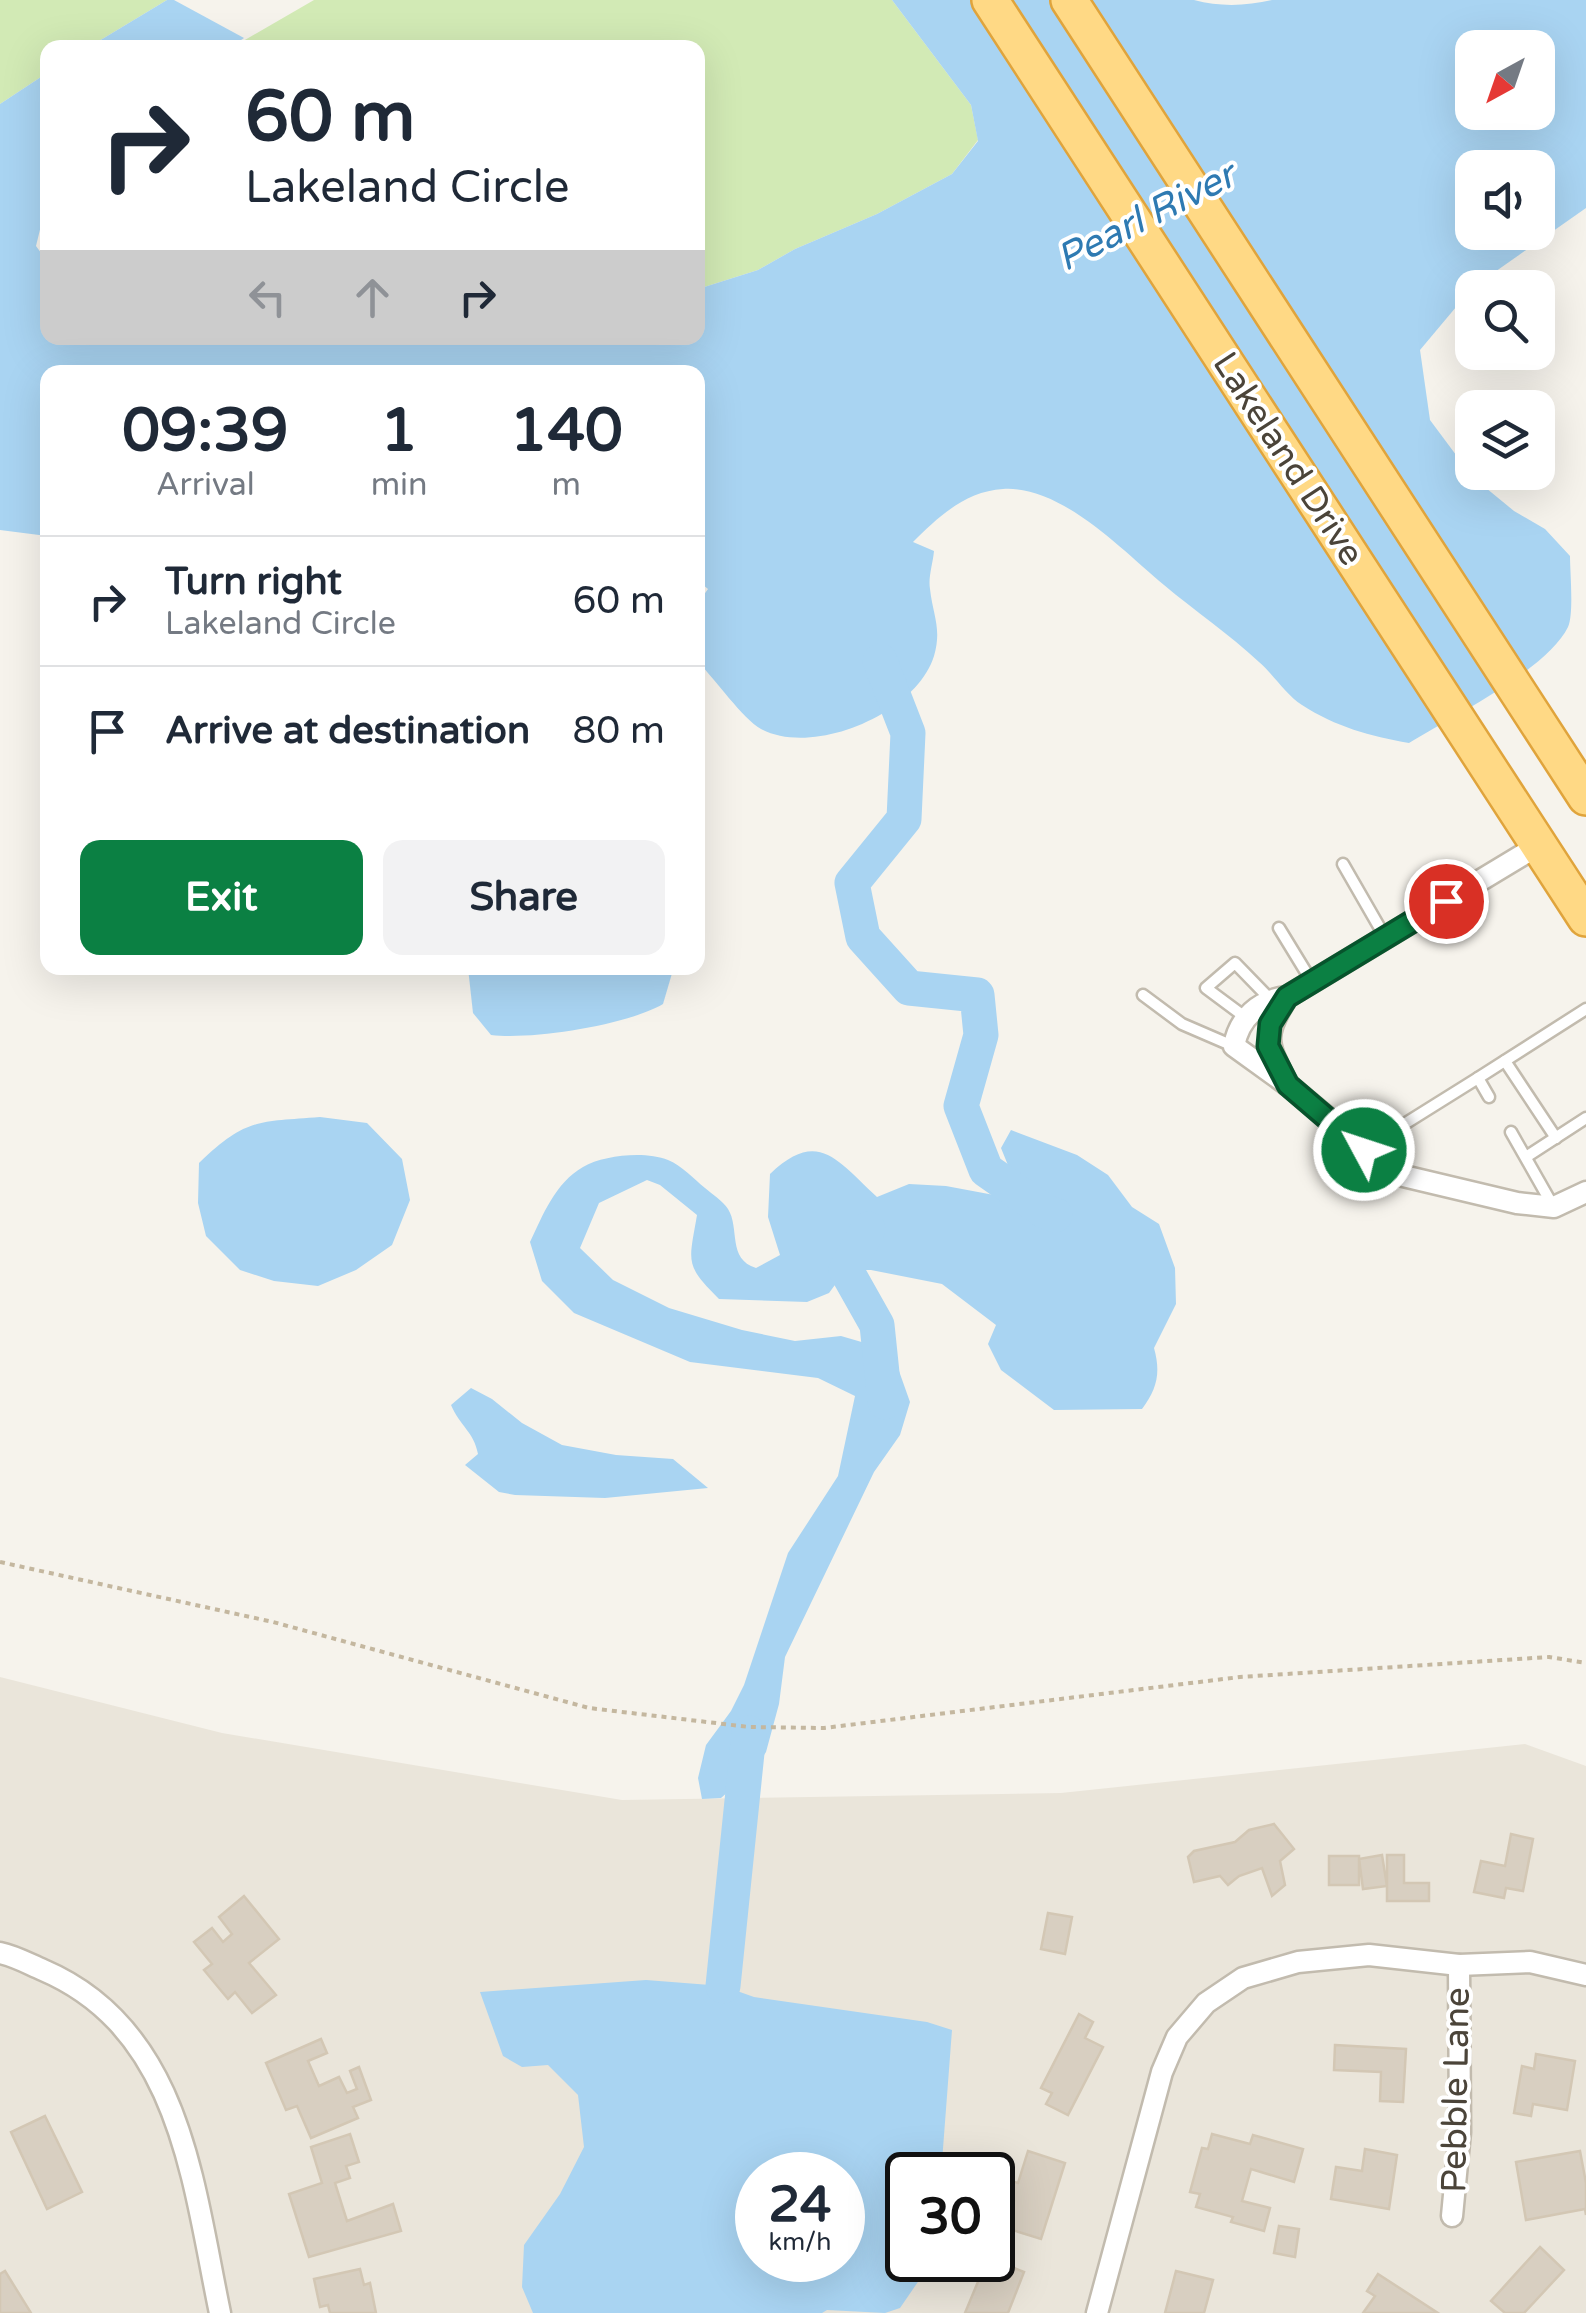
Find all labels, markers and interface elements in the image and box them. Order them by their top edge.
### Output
north arrow [1455,30,1555,130]
map controls [1455,30,1555,490]
text: 60 m [245,76,415,160]
icon: right [80,80,210,210]
water label: Pearl River [1049,150,1247,282]
button: sound [1455,150,1555,250]
text: Lakeland Circle [245,161,570,215]
icon: left [240,270,295,325]
icon: ahead [345,270,400,325]
icon: right [450,270,505,325]
button: search [1455,270,1555,370]
street label: Lakeland Drive [1204,345,1372,573]
button: layers [1455,390,1555,490]
text: 09:39 [122,395,289,467]
text: 1 [380,395,418,467]
text: 140 [510,395,623,467]
text: Arrival [156,466,255,504]
text: min [371,466,428,504]
text: m [552,466,581,504]
text: Turn right [165,559,342,605]
icon: right [80,574,135,629]
text: 60 m [573,578,665,624]
text: Lakeland Circle [165,605,396,643]
icon: arrive [80,704,135,759]
text: Arrive at destination [165,708,530,754]
text: 80 m [573,708,665,754]
button: Exit [80,840,363,955]
button: Share [383,840,665,955]
pin [1404,859,1489,944]
icon: arrive [1419,874,1474,929]
position arrow [1312,1098,1416,1202]
street label: Pebble Lane [1433,1987,1479,2193]
speed limit sign: 30 [885,2152,1015,2282]
text: 24 [769,2175,831,2235]
text: km/h [769,2227,831,2257]

